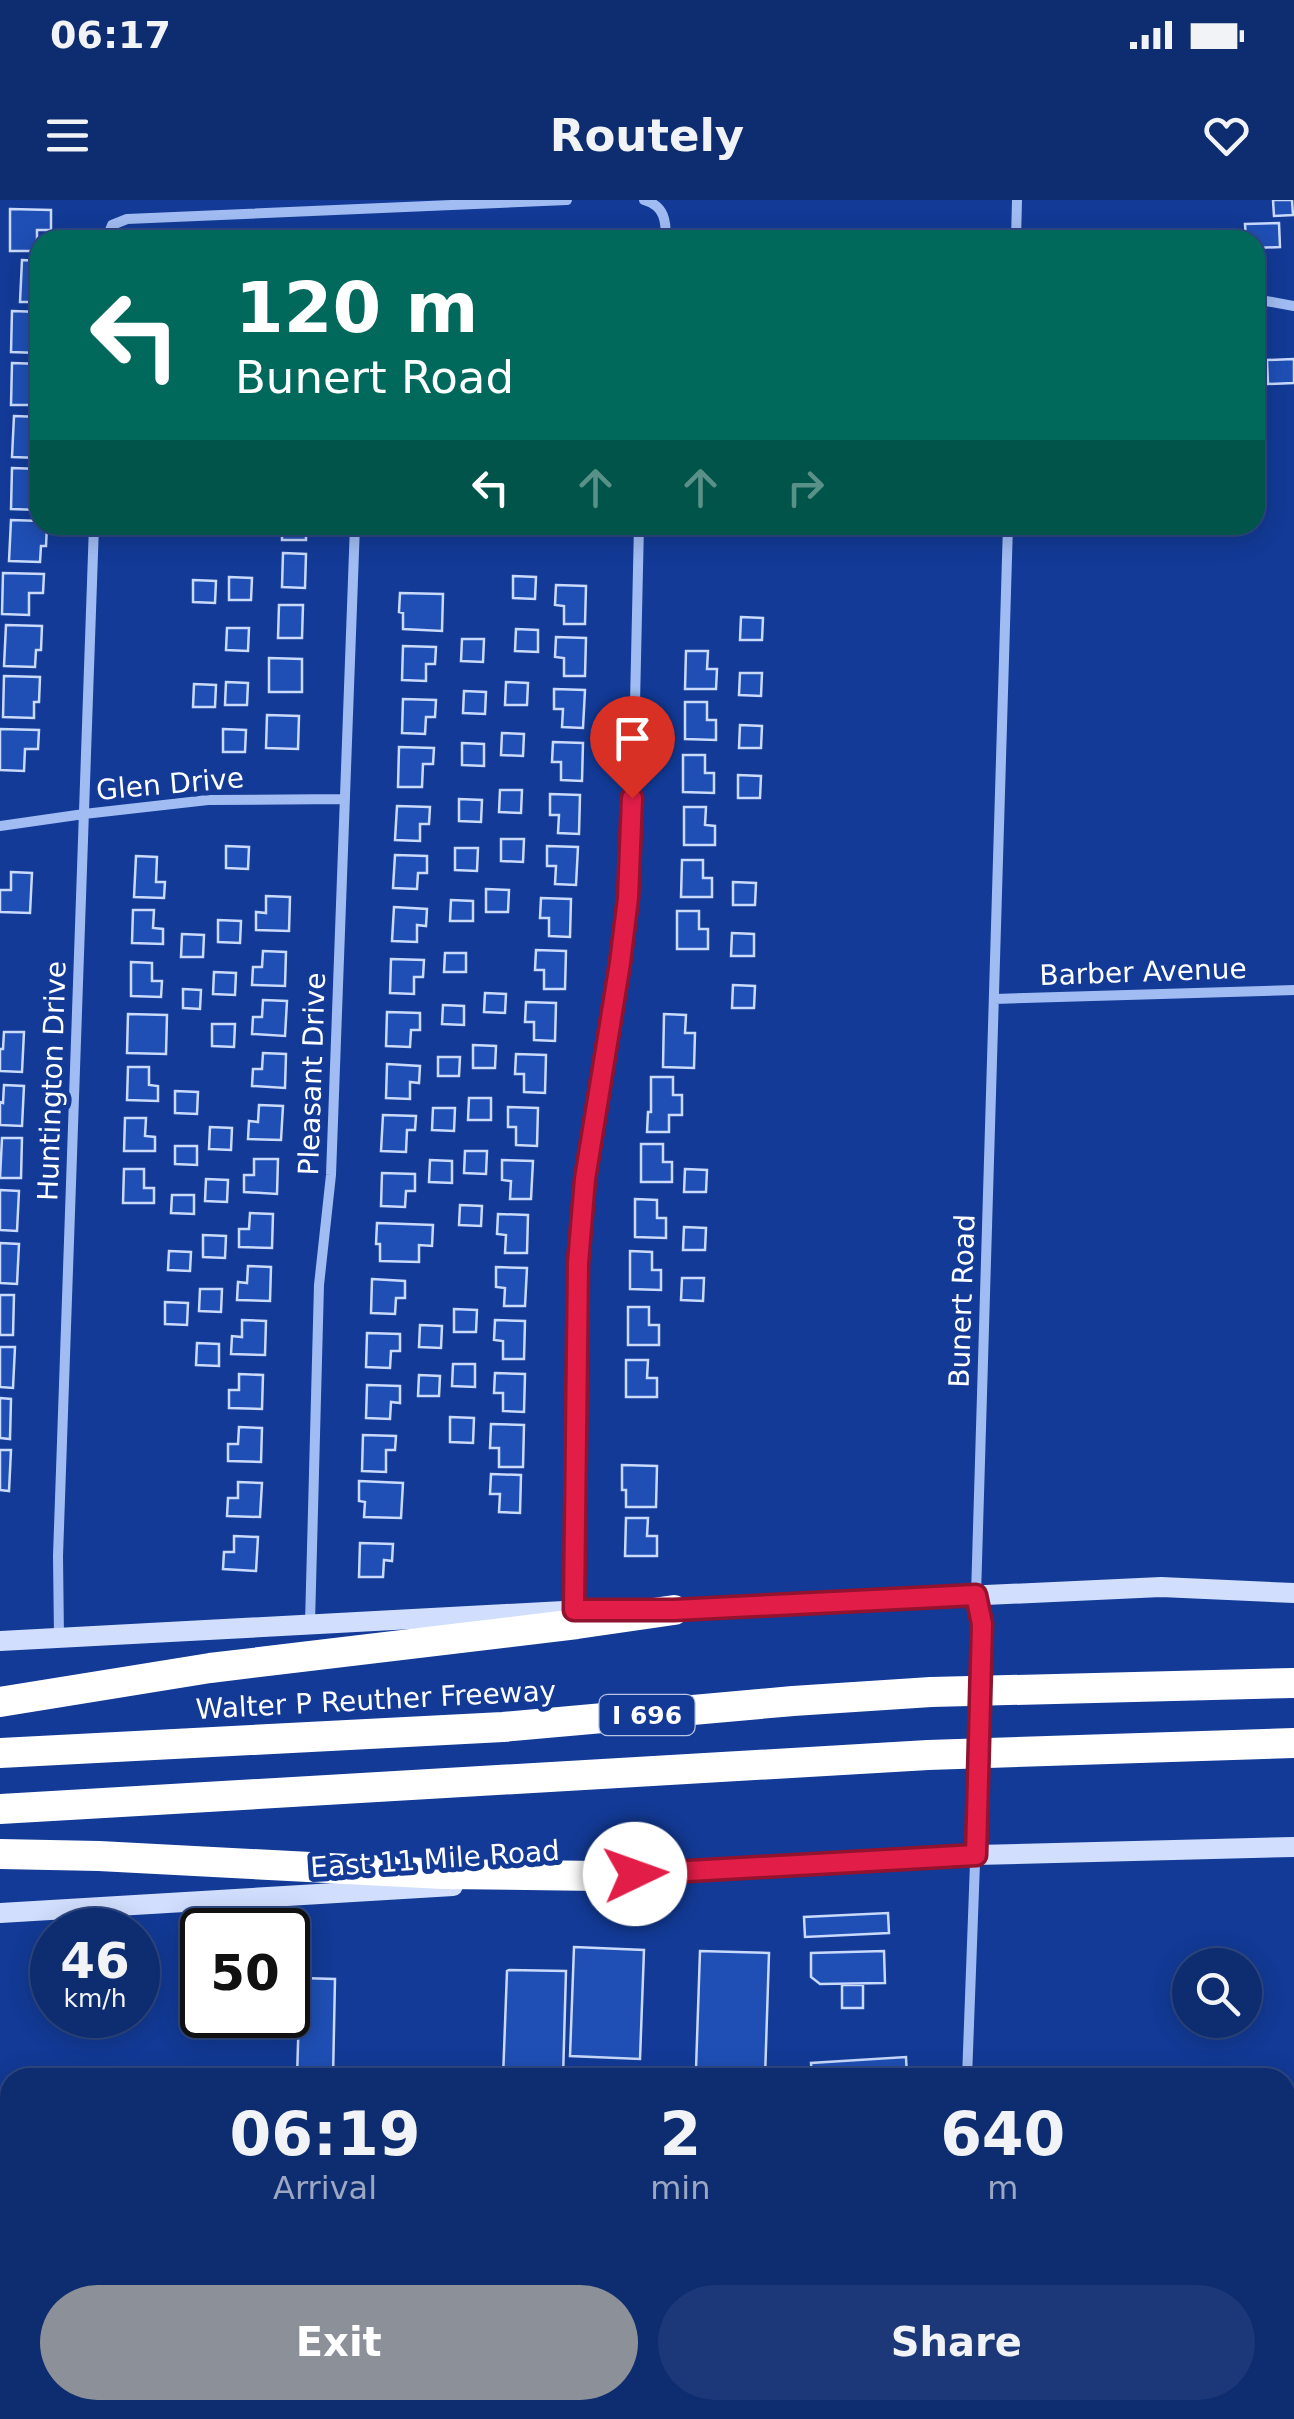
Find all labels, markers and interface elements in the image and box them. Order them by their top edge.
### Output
text: 06:17 [50,13,171,57]
icon: menu [40,108,95,163]
icon: heart [1199,108,1254,163]
text: Routely [550,109,744,162]
text: 120 m [235,267,478,349]
icon: left [70,270,200,400]
text: Bunert Road [235,351,514,404]
icon: left [463,460,518,515]
icon: ahead [568,460,623,515]
icon: ahead [673,460,728,515]
icon: right [778,460,833,515]
pin [590,696,675,799]
icon: arrive [605,711,660,766]
street label: Glen Drive [95,761,245,807]
street label: Barber Avenue [1039,952,1247,992]
street label: Huntington Drive [31,960,73,1202]
street label: Pleasant Drive [292,972,332,1176]
street label: Bunert Road [942,1214,982,1388]
street label: Walter P Reuther Freeway [195,1674,557,1726]
road number: I 696 [600,1695,694,1735]
position arrow [583,1822,687,1926]
street label: East 11 Mile Road [309,1834,561,1884]
speed limit sign: 50 [180,1908,310,2038]
text: 46 [60,1932,130,1990]
map controls [1172,1948,1262,2038]
button: search [1172,1948,1262,2038]
text: km/h [63,1984,127,2013]
text: 06:19 [230,2099,421,2169]
text: 2 [659,2099,701,2169]
text: 640 [940,2099,1065,2169]
text: Arrival [273,2169,377,2207]
text: min [650,2169,711,2207]
text: m [987,2169,1018,2207]
button: Exit [40,2285,638,2400]
button: Share [658,2285,1255,2400]

